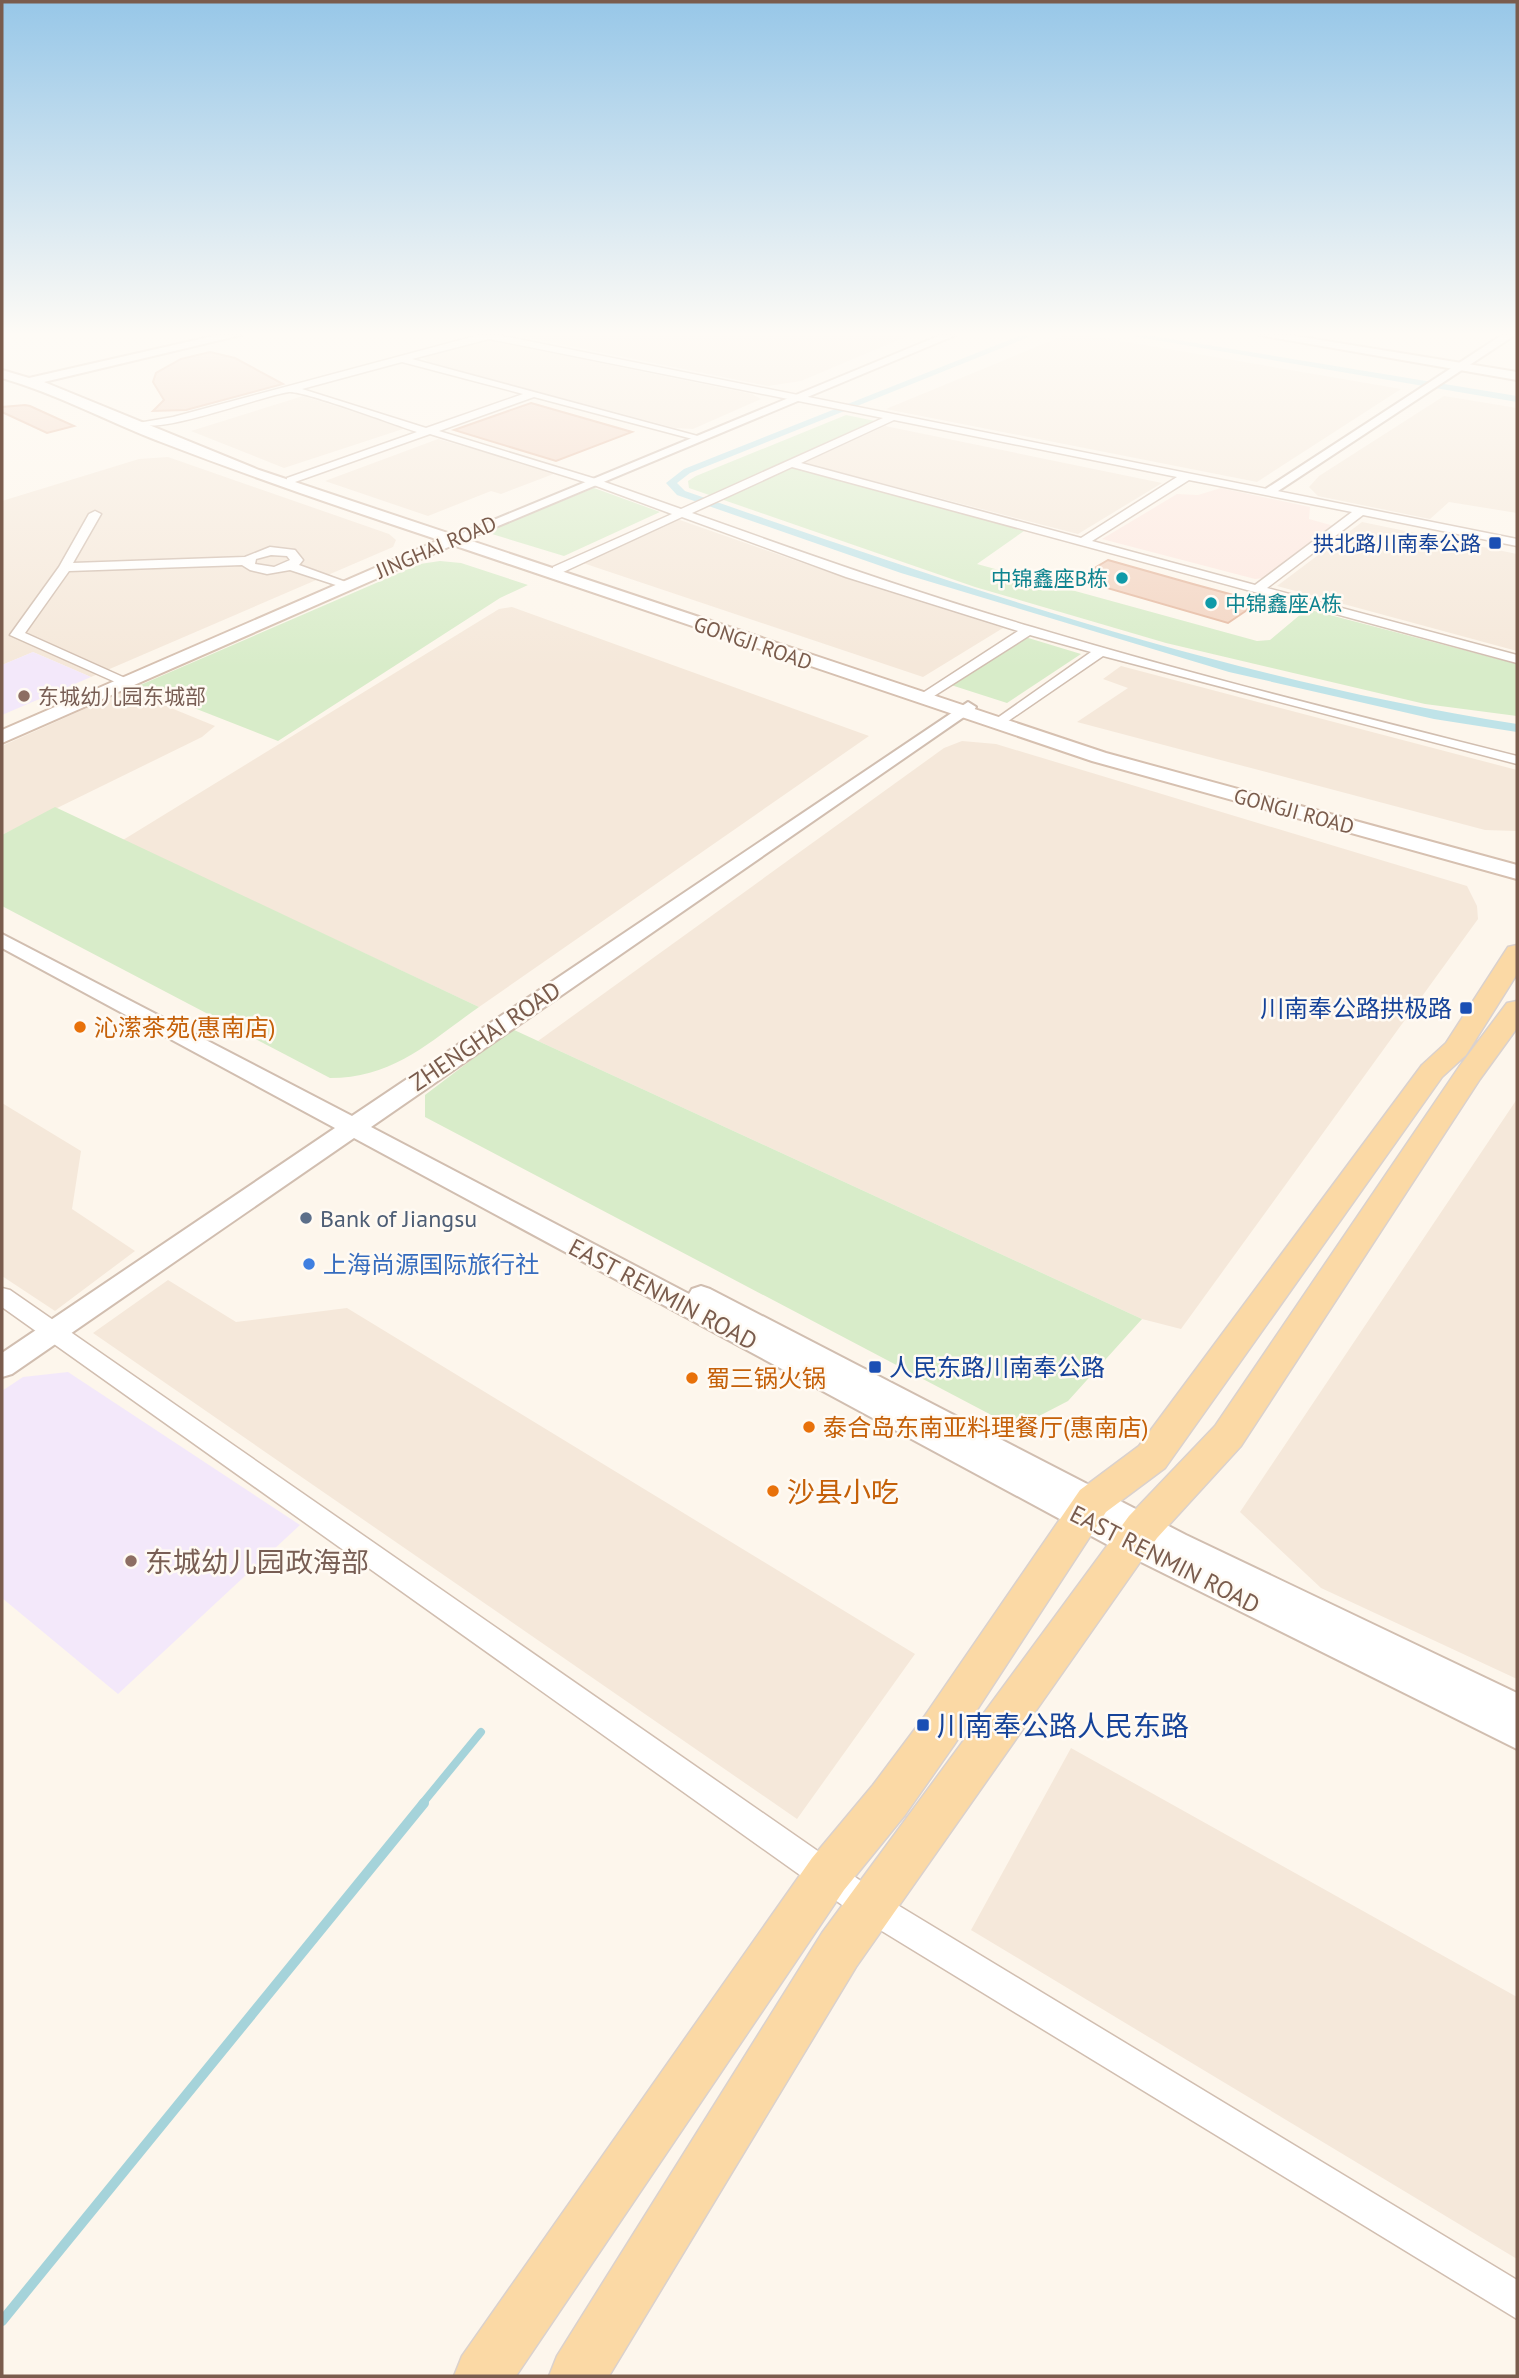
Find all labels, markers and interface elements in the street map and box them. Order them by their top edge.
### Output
street label: JINGHAI ROAD [371,509,501,585]
place label: 拱北路川南奉公路 [1313,530,1481,557]
marker: 拱北路川南奉公路 [1487,535,1503,551]
place label: 中锦鑫座B栋 [991,565,1108,592]
marker: 中锦鑫座B栋 [1114,570,1130,586]
place label: 中锦鑫座A栋 [1225,590,1342,617]
marker: 中锦鑫座A栋 [1203,595,1219,611]
street label: GONGJI ROAD [690,610,816,676]
place label: 东城幼儿园东城部 [38,683,206,710]
marker: 东城幼儿园东城部 [16,688,32,704]
street label: GONGJI ROAD [1231,782,1357,840]
street label: ZHENGHAI ROAD [404,974,566,1098]
place label: 川南奉公路拱极路 [1260,993,1452,1024]
marker: 川南奉公路拱极路 [1458,1000,1474,1016]
place label: 沁潆茶苑(惠南店) [94,1012,275,1043]
marker: 沁潆茶苑(惠南店) [72,1019,88,1035]
place label: Bank of Jiangsu [320,1203,477,1234]
marker: Bank of Jiangsu [298,1210,314,1226]
street label: EAST RENMIN ROAD [563,1231,763,1357]
place label: 上海尚源国际旅行社 [323,1249,539,1280]
marker: 上海尚源国际旅行社 [301,1256,317,1272]
place label: 人民东路川南奉公路 [889,1352,1105,1383]
marker: 人民东路川南奉公路 [867,1359,883,1375]
place label: 蜀三锅火锅 [706,1363,826,1394]
marker: 蜀三锅火锅 [684,1370,700,1386]
place label: 泰合岛东南亚料理餐厅(惠南店) [823,1412,1148,1443]
marker: 泰合岛东南亚料理餐厅(惠南店) [801,1419,817,1435]
place label: 沙县小吃 [787,1473,899,1510]
marker: 沙县小吃 [765,1483,781,1499]
street label: EAST RENMIN ROAD [1065,1498,1265,1620]
place label: 东城幼儿园政海部 [145,1543,369,1580]
marker: 东城幼儿园政海部 [123,1553,139,1569]
place label: 川南奉公路人民东路 [937,1707,1189,1744]
marker: 川南奉公路人民东路 [915,1717,931,1733]

